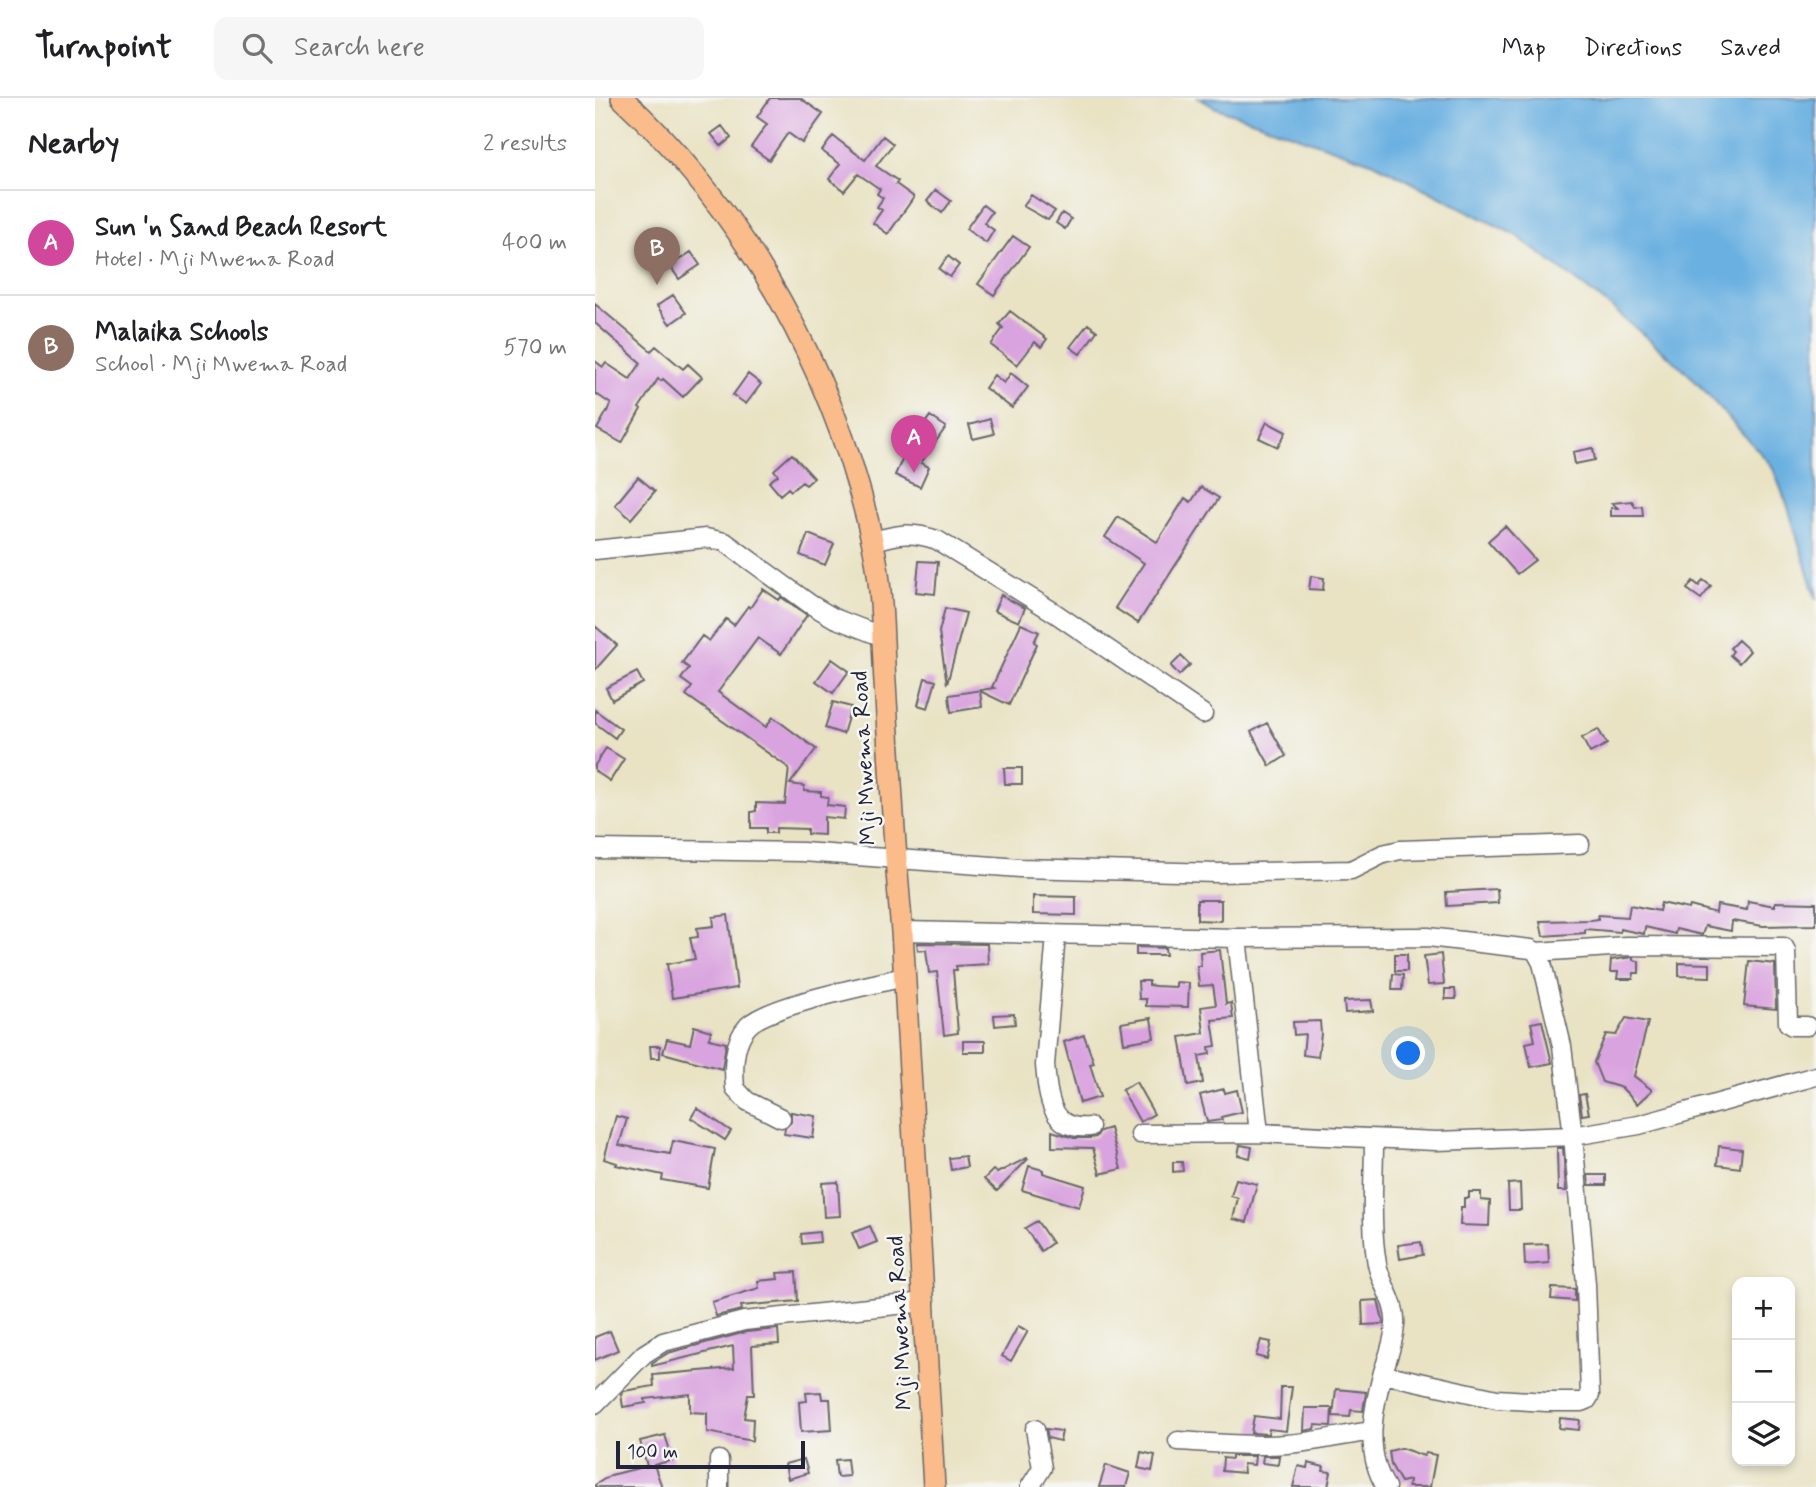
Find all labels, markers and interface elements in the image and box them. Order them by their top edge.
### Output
search box [214,17,704,80]
text: Turnpoint [35,26,172,70]
icon: search [238,29,276,67]
text: Search here [294,31,425,65]
text: Map [1502,33,1546,64]
text: Directions [1584,33,1682,64]
text: Saved [1720,33,1781,64]
text: Nearby [28,124,119,163]
text: 2 results [483,129,567,159]
text: Sun 'n Sand Beach Resort [95,211,387,245]
pin: B [634,227,680,285]
text: A [43,228,59,258]
text: 400 m [502,228,567,258]
text: Hotel · Mji Mwema Road [95,245,335,275]
text: Malaika Schools [95,316,268,350]
text: B [44,333,58,363]
text: 570 m [503,333,567,363]
text: School · Mji Mwema Road [95,350,347,380]
pin: A [891,415,937,473]
street label: Mji Mwema Road [845,670,885,846]
your location [1391,1036,1425,1070]
street label: Mji Mwema Road [881,1235,921,1411]
map controls [1732,1277,1795,1466]
button: + [1732,1277,1795,1340]
button: − [1732,1340,1795,1403]
button: layers [1732,1403,1795,1466]
scale bar [616,1438,805,1470]
text: 100 m [627,1440,678,1465]

